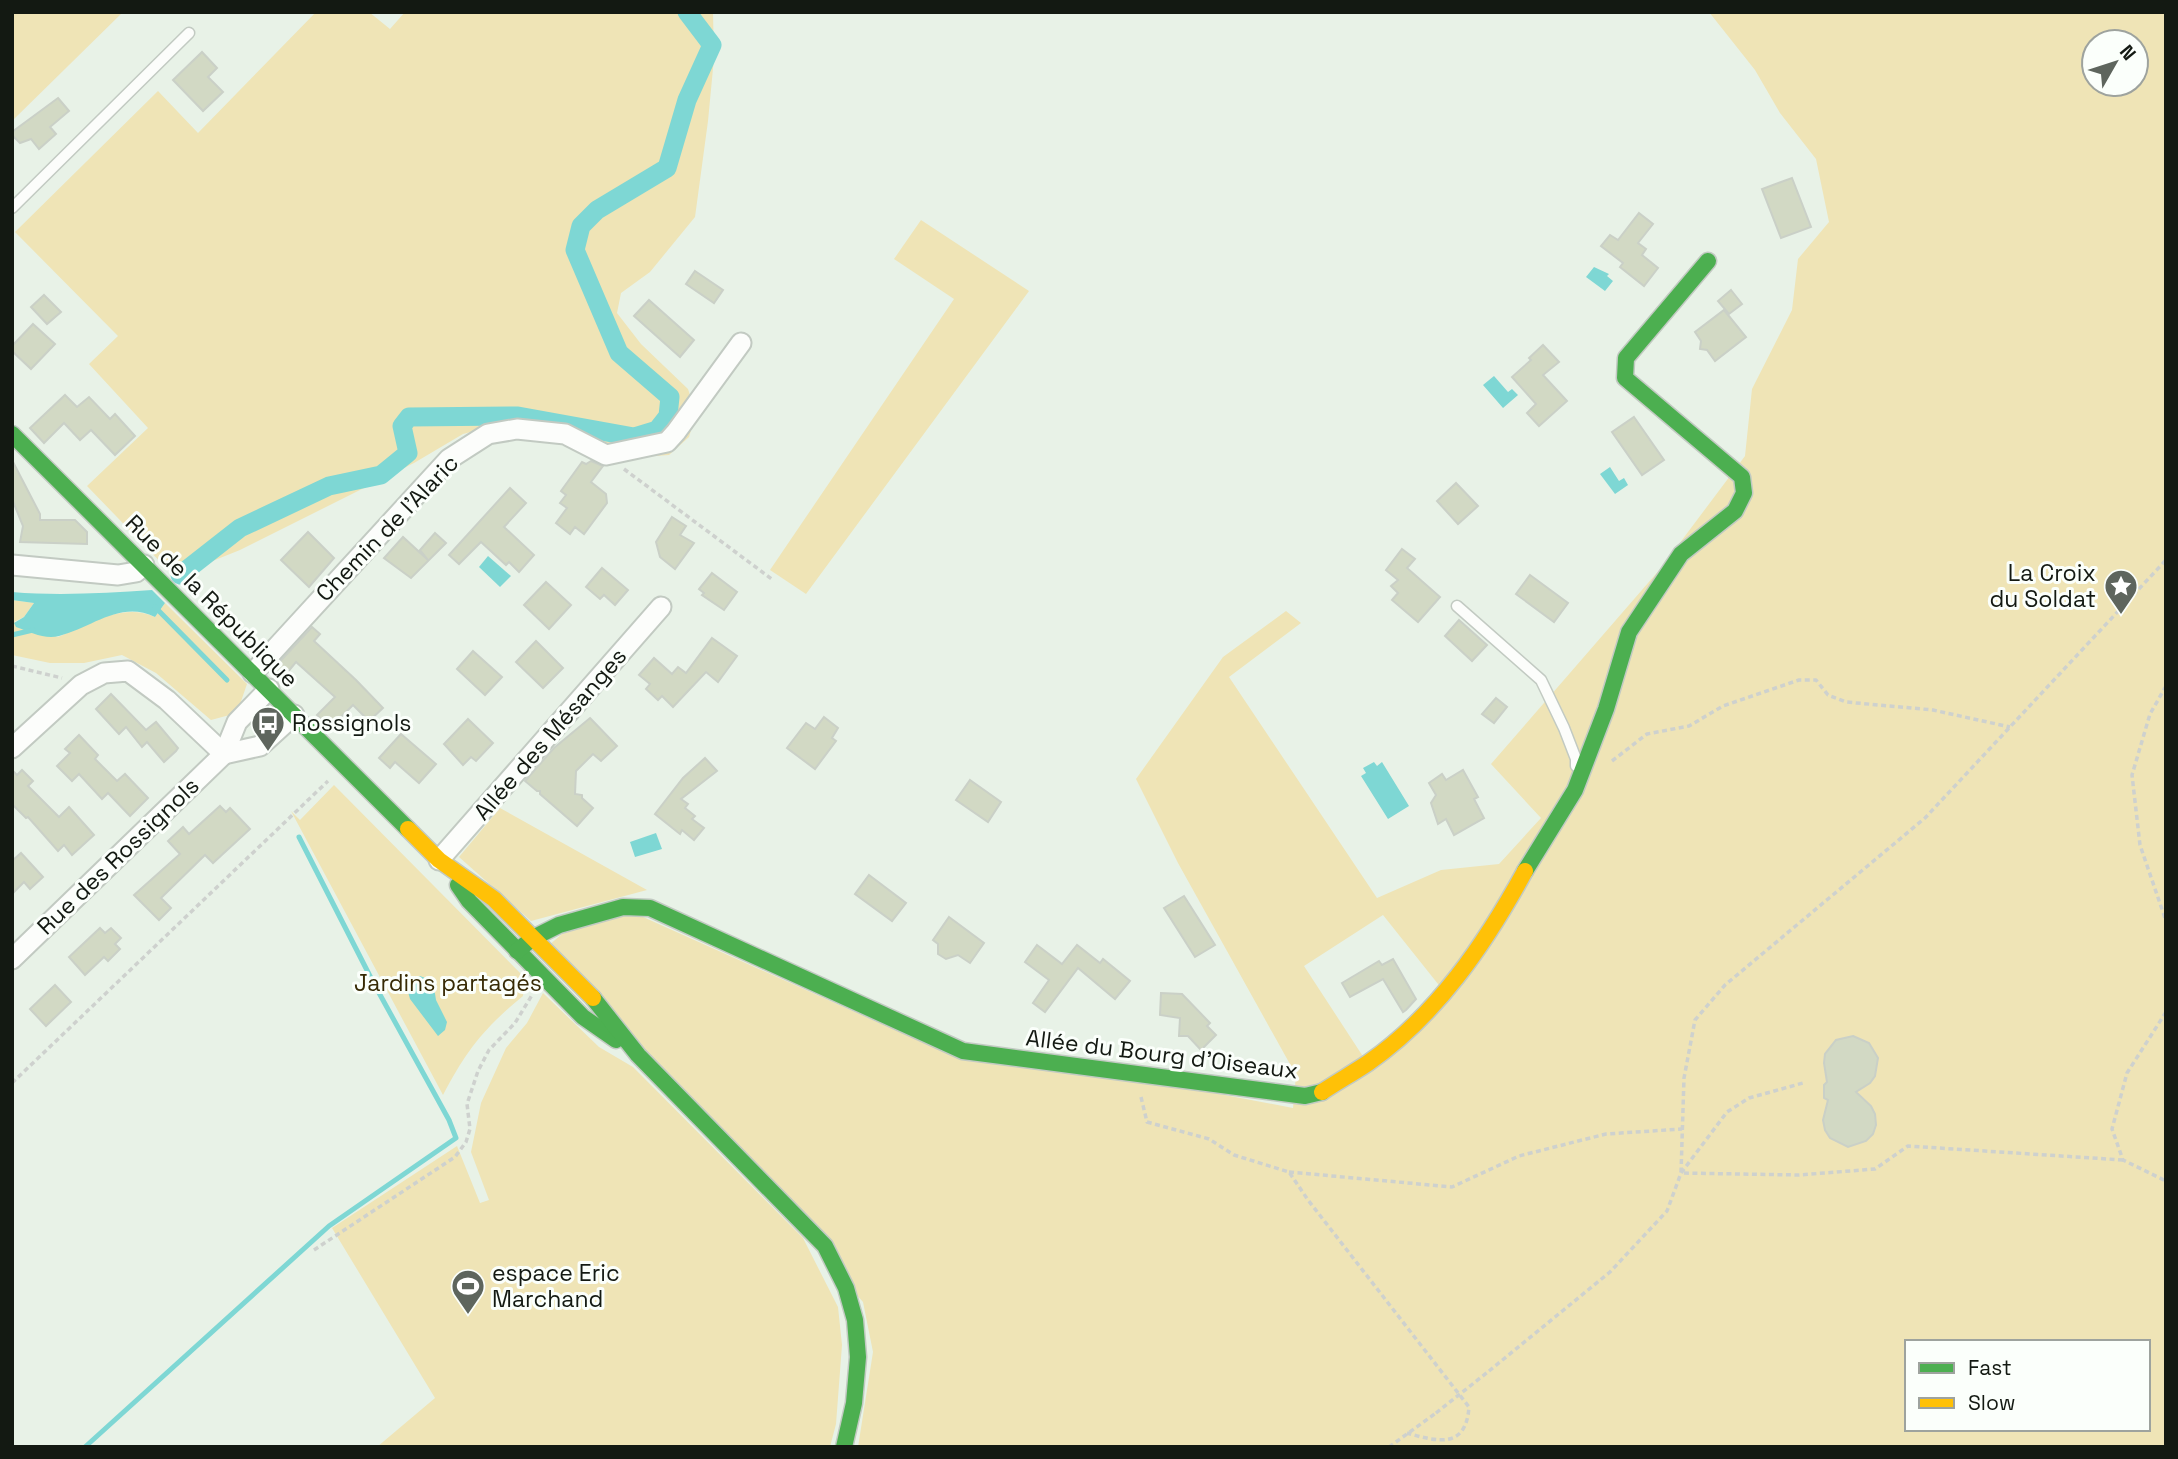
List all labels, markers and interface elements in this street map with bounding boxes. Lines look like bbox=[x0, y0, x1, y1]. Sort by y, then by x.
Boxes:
north arrow bbox=[2080, 28, 2150, 98]
text: N bbox=[2114, 40, 2142, 65]
street label: Chemin de l'Alaric bbox=[309, 448, 465, 608]
street label: Rue de la République bbox=[119, 508, 305, 694]
place label: La Croix du Soldat bbox=[1989, 558, 2096, 614]
place icon: La Croix du Soldat bbox=[2102, 567, 2140, 616]
street label: Allée des Mésanges bbox=[467, 642, 633, 826]
bus stop icon: Rossignols bbox=[249, 704, 287, 753]
place label: Rossignols bbox=[292, 708, 411, 738]
street label: Rue des Rossignols bbox=[31, 771, 205, 941]
park label: Jardins partagés bbox=[354, 968, 542, 998]
street label: Allée du Bourg d'Oiseaux bbox=[1024, 1022, 1300, 1086]
place label: espace Eric Marchand bbox=[492, 1258, 620, 1314]
sports icon: espace Eric Marchand bbox=[449, 1267, 487, 1316]
legend bbox=[1905, 1340, 2150, 1431]
text: Fast bbox=[1968, 1354, 2012, 1381]
text: Slow bbox=[1968, 1389, 2016, 1416]

